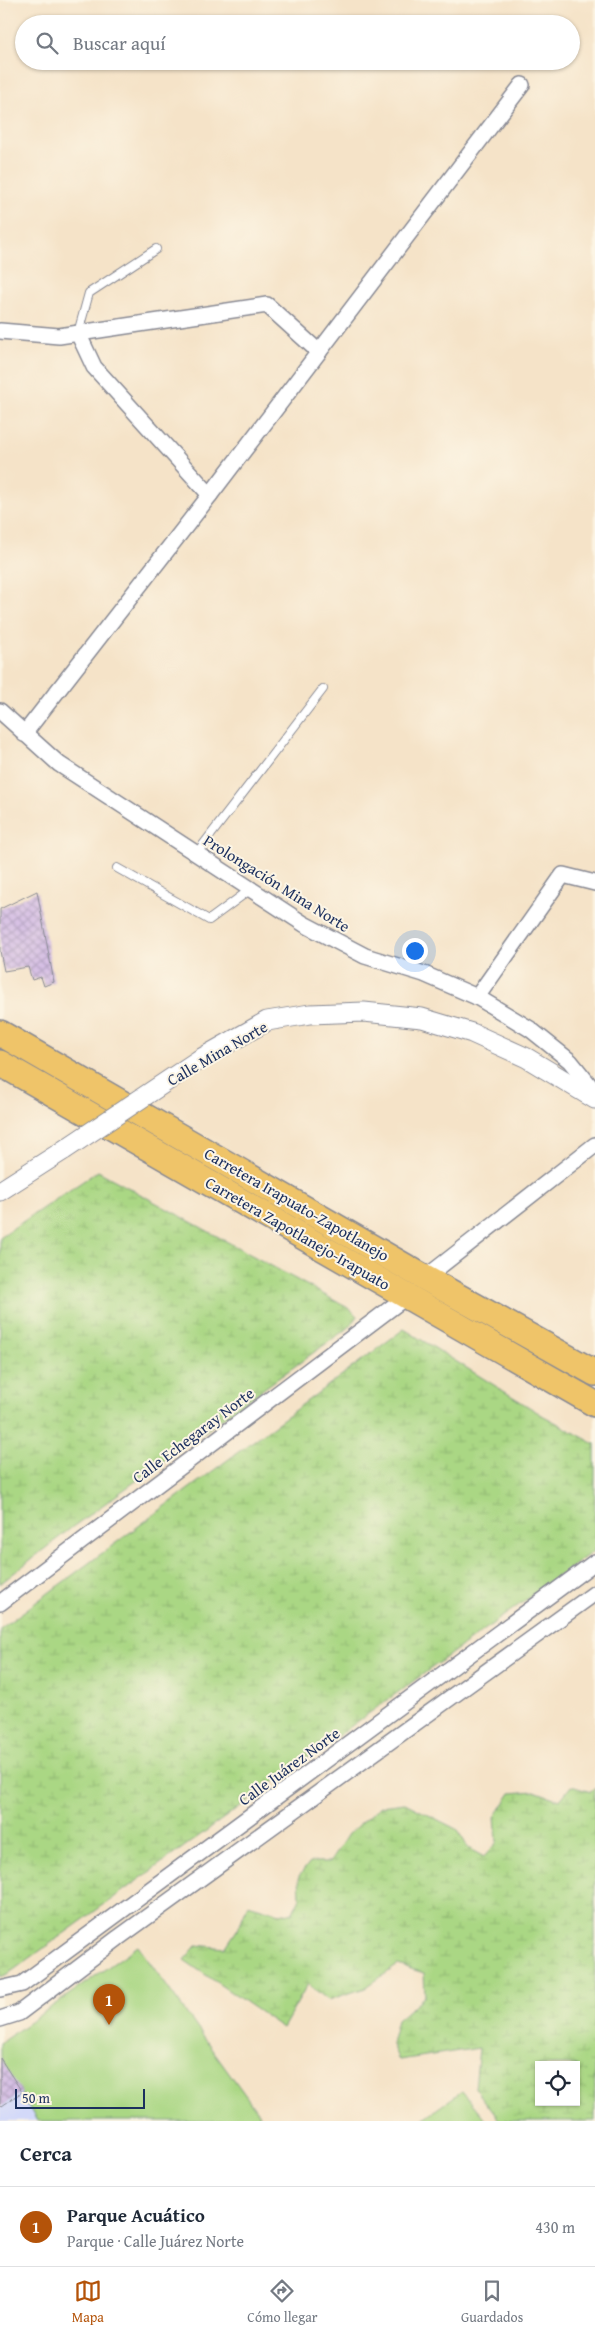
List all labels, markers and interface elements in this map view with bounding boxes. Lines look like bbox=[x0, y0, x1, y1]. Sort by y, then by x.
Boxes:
search box bbox=[15, 15, 580, 70]
icon: search bbox=[33, 29, 61, 57]
text: Buscar aquí bbox=[73, 29, 166, 57]
street label: Prolongación Mina Norte bbox=[199, 828, 355, 938]
your location bbox=[402, 938, 428, 964]
street label: Calle Mina Norte bbox=[162, 1015, 272, 1091]
street label: Carretera Irapuato-Zapotlanejo bbox=[200, 1141, 394, 1267]
street label: Carretera Zapotlanejo-Irapuato bbox=[201, 1170, 395, 1296]
street label: Calle Echegaray Norte bbox=[127, 1381, 259, 1489]
street label: Calle Juárez Norte bbox=[233, 1721, 345, 1811]
pin: 1 bbox=[93, 1984, 125, 2025]
map controls bbox=[535, 2061, 580, 2106]
button: locate bbox=[535, 2061, 580, 2106]
scale bar bbox=[15, 2086, 145, 2109]
text: 50 m bbox=[22, 2088, 50, 2108]
text: Cerca bbox=[20, 2138, 72, 2169]
text: Parque Acuático bbox=[67, 2201, 205, 2229]
text: 1 bbox=[32, 2215, 40, 2239]
text: 430 m bbox=[535, 2215, 575, 2239]
text: Parque · Calle Juárez Norte bbox=[67, 2229, 244, 2253]
tab: Mapa bbox=[72, 2277, 104, 2327]
tab: Cómo llegar bbox=[247, 2277, 318, 2327]
tab: Guardados bbox=[461, 2277, 523, 2327]

